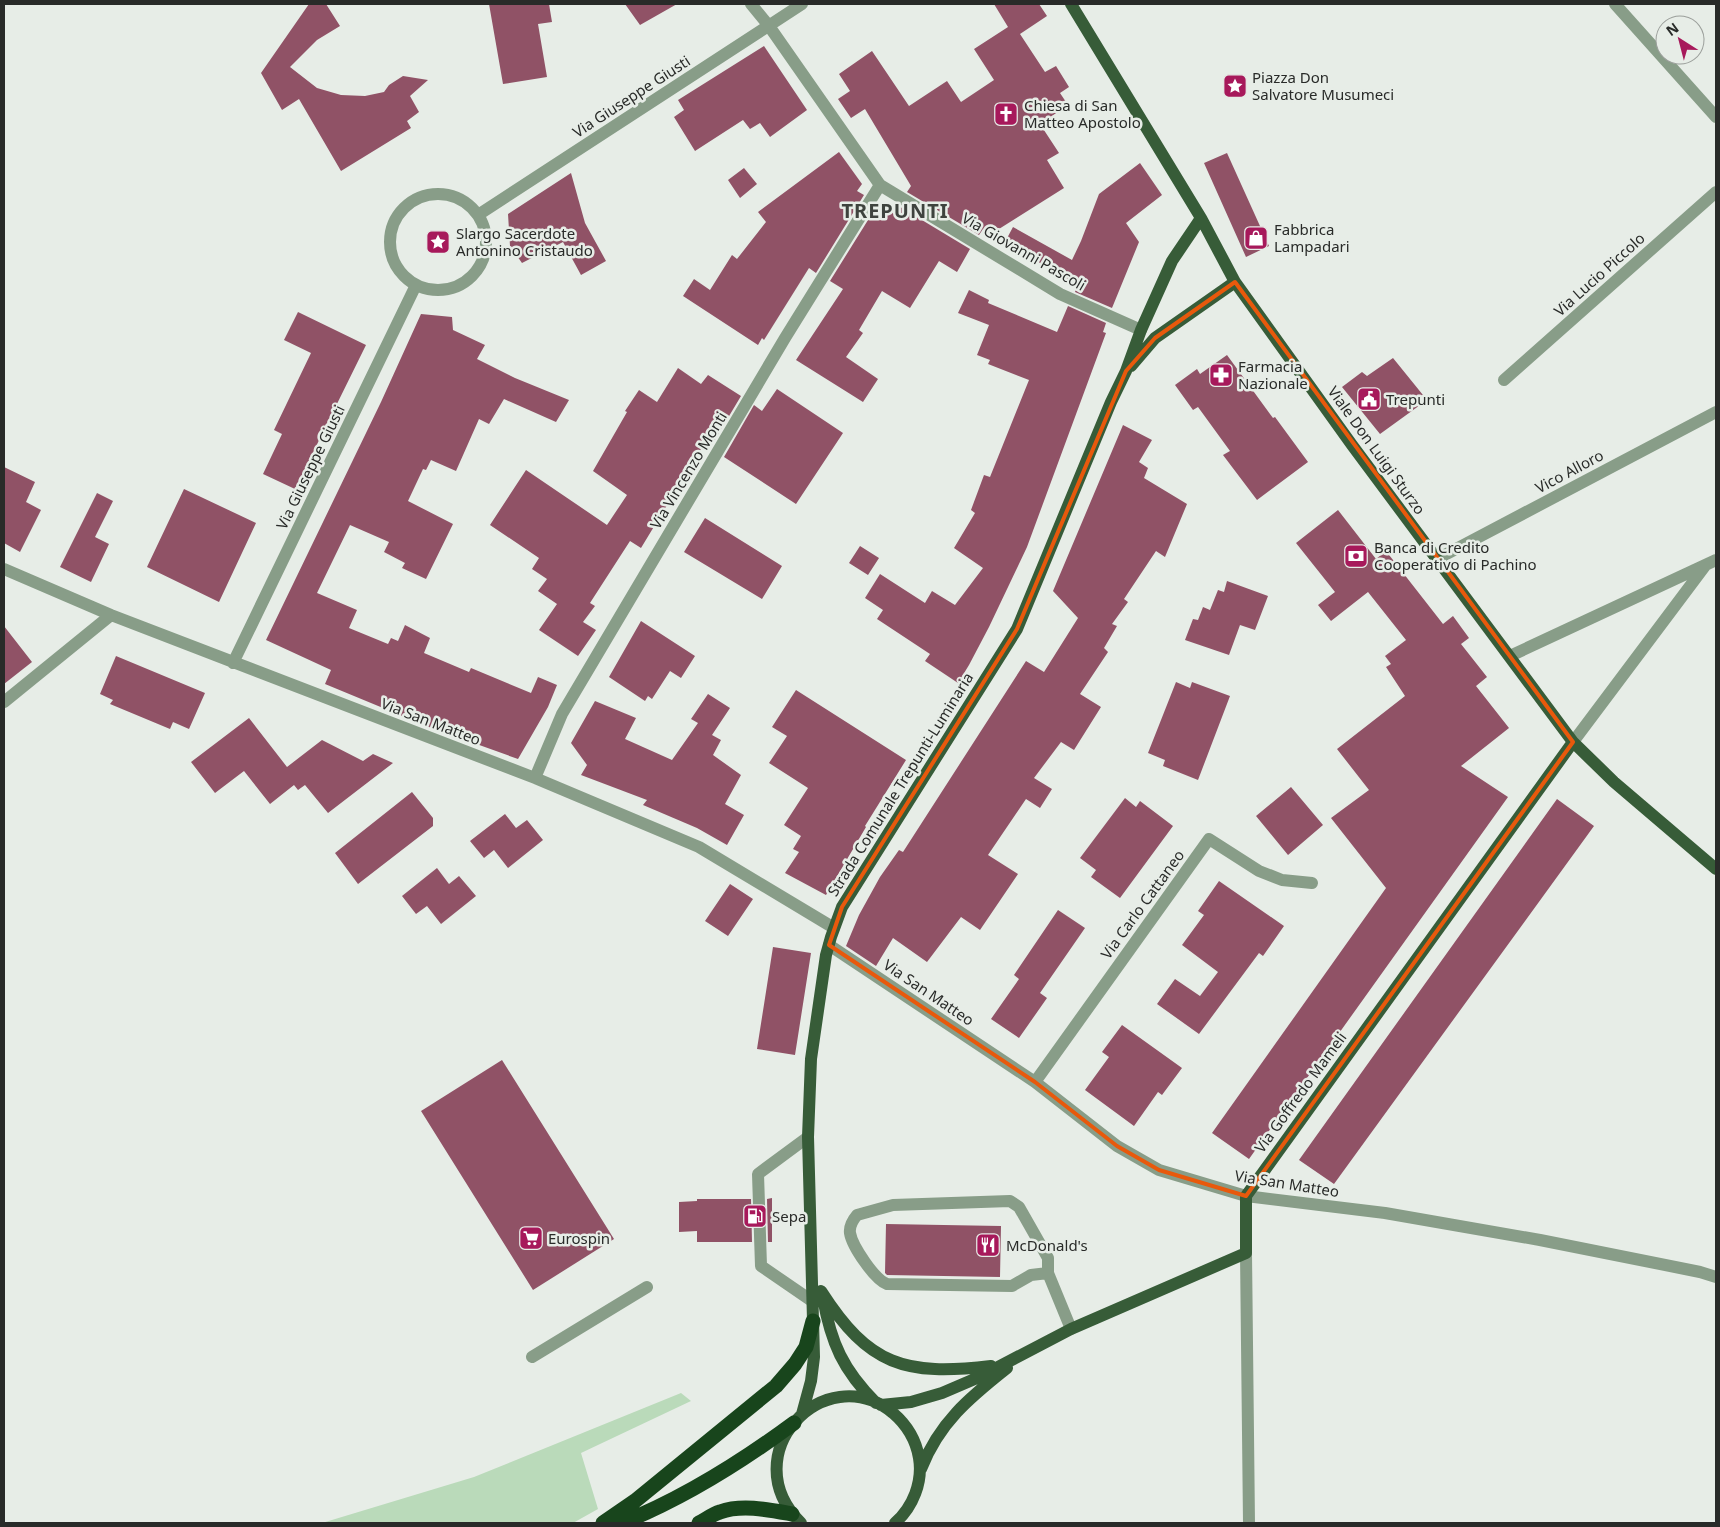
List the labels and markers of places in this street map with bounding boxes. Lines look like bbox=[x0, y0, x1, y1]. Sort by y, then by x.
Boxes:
place label: Piazza Don Salvatore Musumeci bbox=[1252, 67, 1394, 104]
place icon: Piazza Don Salvatore Musumeci bbox=[1222, 73, 1248, 99]
place label: Chiesa di San Matteo Apostolo bbox=[1024, 95, 1141, 132]
church icon: Chiesa di San Matteo Apostolo bbox=[993, 101, 1019, 127]
place label: Fabbrica Lampadari bbox=[1274, 219, 1350, 256]
place label: Slargo Sacerdote Antonino Cristaudo bbox=[456, 223, 593, 260]
shop icon: Fabbrica Lampadari bbox=[1243, 225, 1269, 251]
place icon: Slargo Sacerdote Antonino Cristaudo bbox=[425, 229, 451, 255]
place label: Farmacia Nazionale bbox=[1238, 356, 1308, 393]
pharmacy icon: Farmacia Nazionale bbox=[1208, 362, 1234, 388]
public building icon: Trepunti bbox=[1356, 386, 1382, 412]
place label: Trepunti bbox=[1386, 389, 1445, 409]
place label: Banca di Credito Cooperativo di Pachino bbox=[1374, 537, 1537, 574]
bank icon: Banca di Credito Cooperativo di Pachino bbox=[1343, 543, 1369, 569]
fuel station icon: Sepa bbox=[742, 1203, 768, 1229]
place label: Sepa bbox=[772, 1206, 806, 1226]
supermarket icon: Eurospin bbox=[518, 1225, 544, 1251]
place label: Eurospin bbox=[548, 1228, 610, 1248]
restaurant icon: McDonald's bbox=[975, 1232, 1001, 1258]
place label: McDonald's bbox=[1006, 1235, 1088, 1255]

